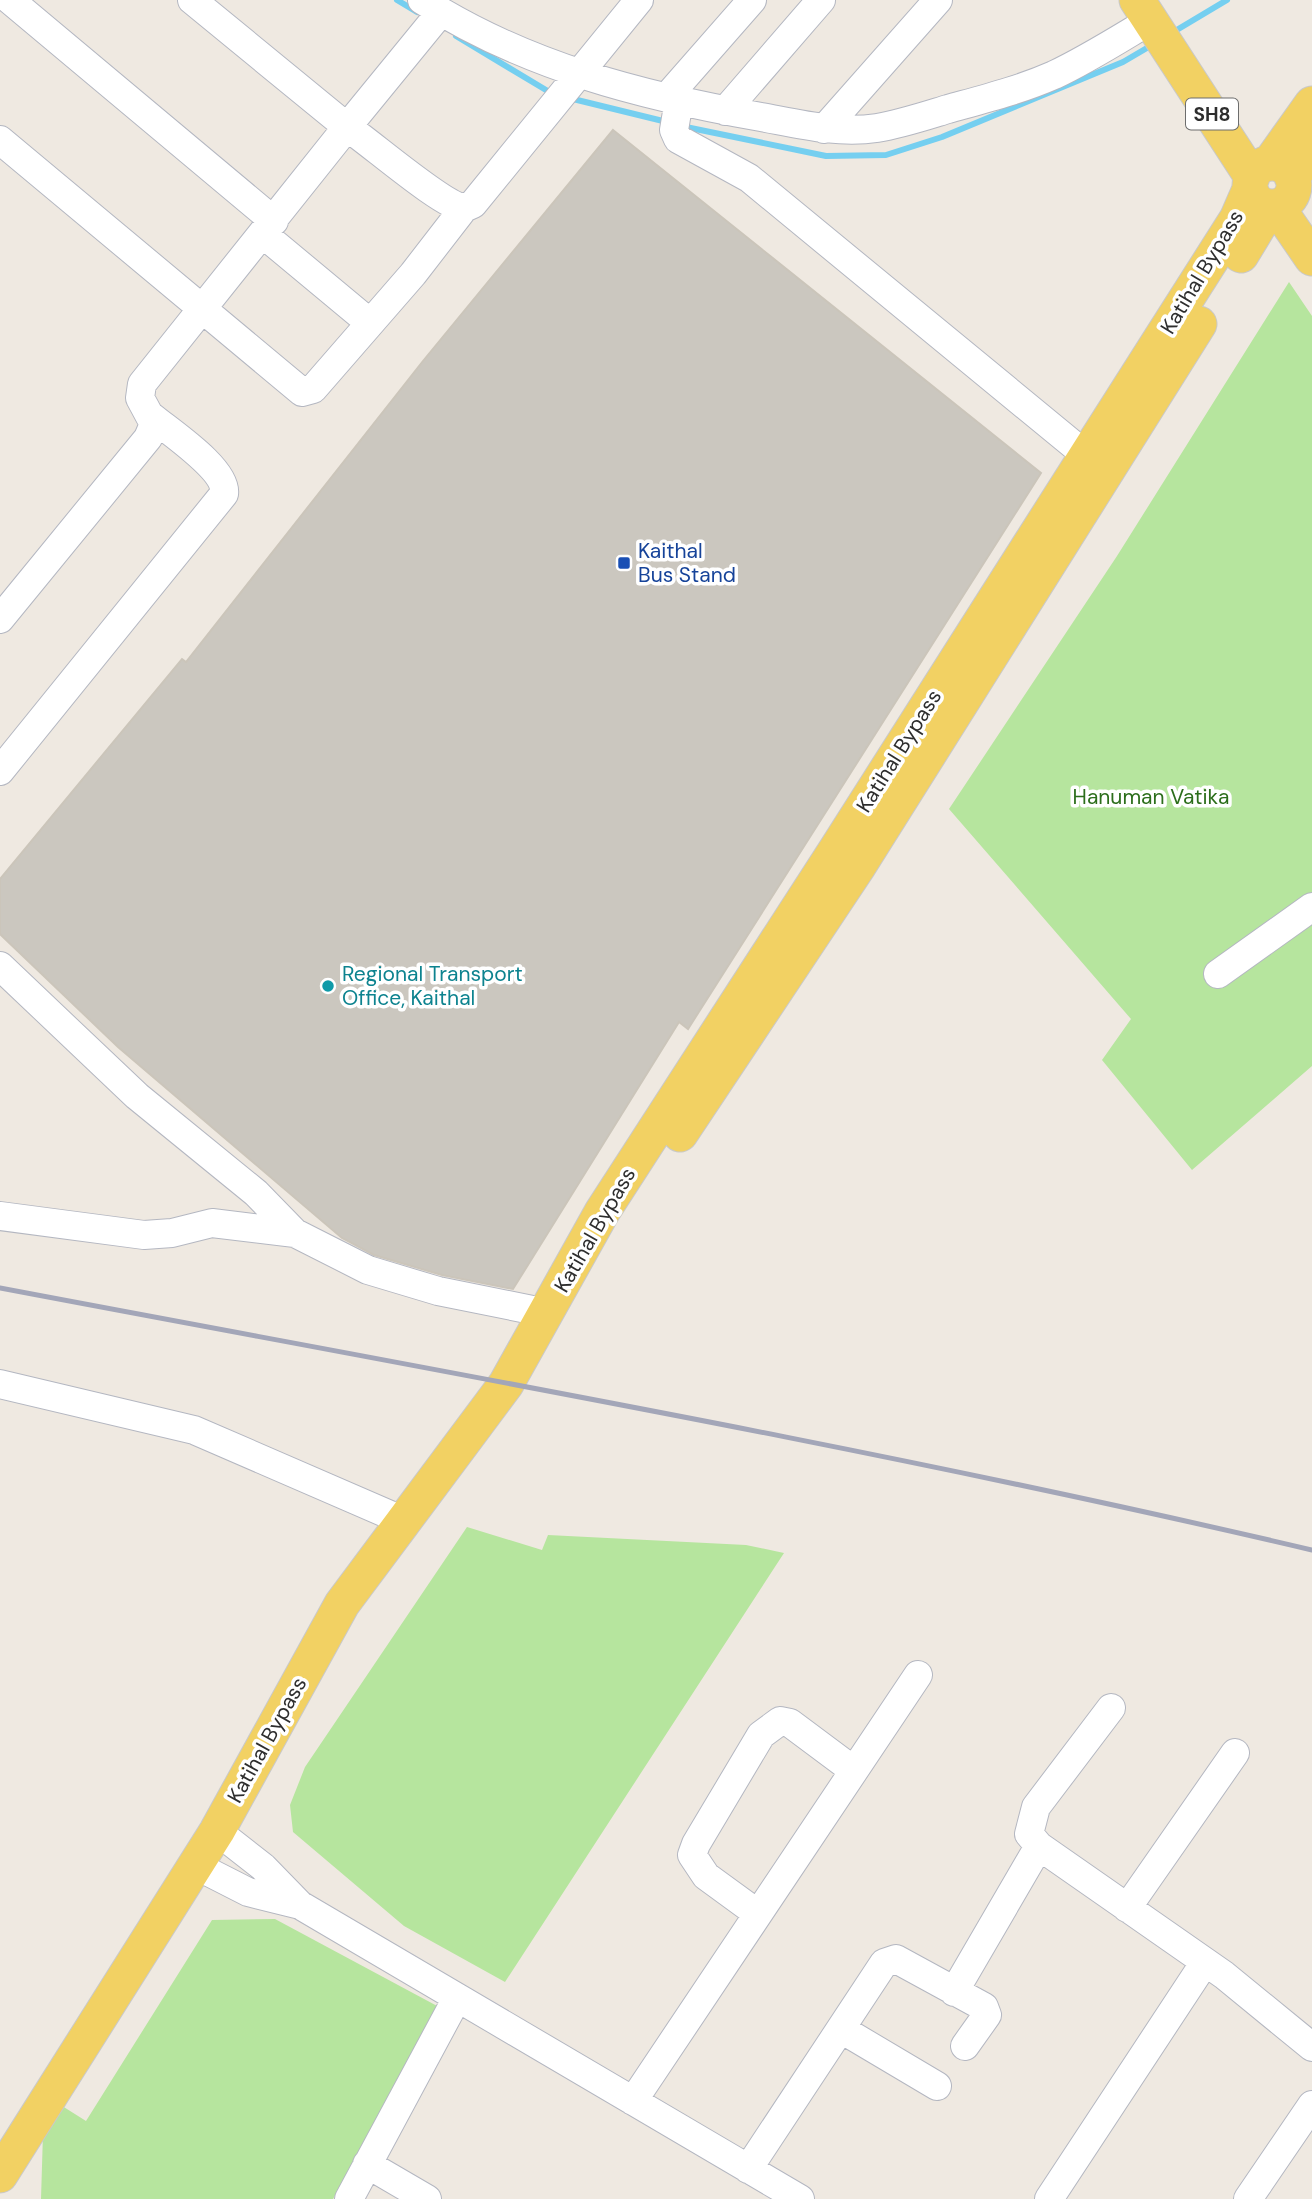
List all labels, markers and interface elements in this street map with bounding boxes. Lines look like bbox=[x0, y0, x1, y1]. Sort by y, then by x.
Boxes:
road number: SH8 bbox=[1186, 98, 1238, 130]
street label: Katihal Bypass bbox=[1154, 205, 1250, 339]
place label: Kaithal Bus Stand bbox=[638, 537, 736, 589]
marker: Kaithal Bus Stand bbox=[616, 555, 632, 571]
street label: Katihal Bypass bbox=[850, 684, 948, 818]
park label: Hanuman Vatika bbox=[1073, 783, 1229, 811]
place label: Regional Transport Office, Kaithal bbox=[342, 960, 523, 1012]
marker: Regional Transport Office, Kaithal bbox=[320, 978, 336, 994]
street label: Katihal Bypass bbox=[548, 1162, 642, 1298]
street label: Katihal Bypass bbox=[221, 1672, 313, 1808]

